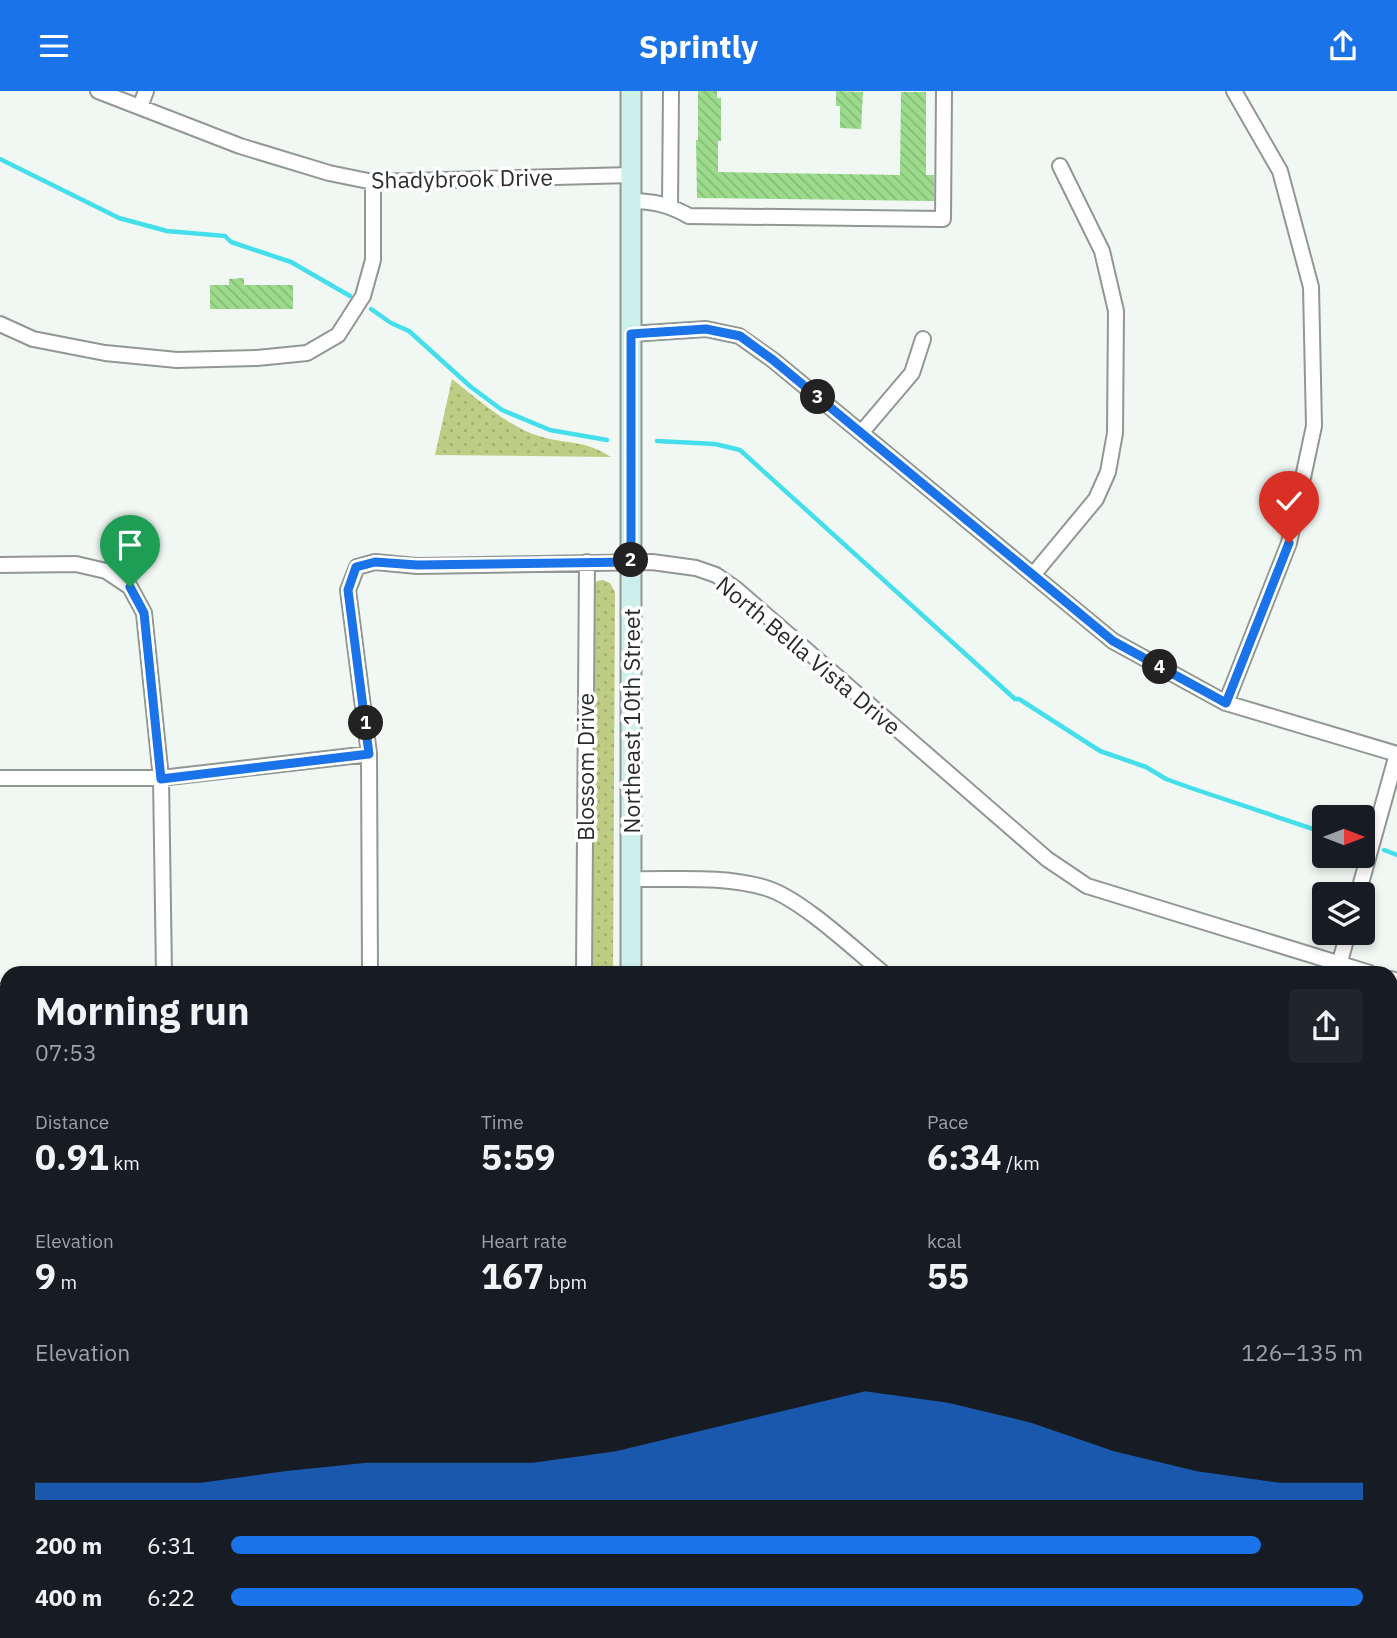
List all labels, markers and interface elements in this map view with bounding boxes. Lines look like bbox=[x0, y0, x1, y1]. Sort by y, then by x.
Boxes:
text: Sprintly bbox=[639, 25, 758, 67]
icon: menu bbox=[35, 27, 73, 65]
icon: share bbox=[1324, 27, 1362, 65]
street label: Shadybrook Drive bbox=[371, 161, 553, 195]
pin: 3 bbox=[800, 379, 836, 415]
text: 3 bbox=[812, 384, 823, 408]
pin bbox=[1259, 471, 1319, 543]
icon: check bbox=[1270, 482, 1308, 520]
pin bbox=[100, 515, 160, 587]
icon: arrive bbox=[111, 526, 149, 564]
pin: 2 bbox=[614, 543, 648, 577]
text: 2 bbox=[625, 547, 636, 571]
street label: North Bella Vista Drive bbox=[711, 569, 907, 741]
street label: Northeast 10th Street bbox=[616, 608, 646, 834]
pin: 4 bbox=[1142, 649, 1178, 685]
text: 4 bbox=[1154, 654, 1165, 678]
street label: Blossom Drive bbox=[570, 693, 600, 841]
pin: 1 bbox=[348, 705, 384, 741]
text: 1 bbox=[360, 710, 371, 734]
north arrow bbox=[1312, 805, 1376, 868]
map controls bbox=[1312, 805, 1375, 945]
button: layers bbox=[1312, 882, 1375, 945]
text: Morning run bbox=[35, 986, 250, 1035]
button: share bbox=[1289, 989, 1363, 1063]
text: 07:53 bbox=[35, 1037, 97, 1067]
text: Distance bbox=[35, 1110, 109, 1134]
text: Time bbox=[481, 1110, 524, 1134]
text: Pace bbox=[927, 1110, 968, 1134]
text: 0.91 bbox=[35, 1134, 109, 1180]
text: 5:59 bbox=[481, 1134, 556, 1180]
text: 6:34 bbox=[927, 1134, 1002, 1180]
text: km bbox=[109, 1151, 140, 1175]
text: /km bbox=[1002, 1151, 1040, 1175]
text: Elevation bbox=[35, 1229, 114, 1253]
text: Heart rate bbox=[481, 1229, 567, 1253]
text: kcal bbox=[927, 1229, 962, 1253]
text: 9 bbox=[35, 1253, 56, 1299]
text: 167 bbox=[481, 1253, 544, 1299]
text: 55 bbox=[927, 1253, 969, 1299]
text: m bbox=[56, 1270, 77, 1294]
text: bpm bbox=[544, 1270, 587, 1294]
text: Elevation bbox=[35, 1337, 130, 1367]
text: 126–135 m bbox=[1241, 1337, 1363, 1367]
text: 200 m bbox=[35, 1530, 102, 1560]
text: 6:31 bbox=[147, 1530, 195, 1560]
text: 400 m bbox=[35, 1582, 102, 1612]
text: 6:22 bbox=[147, 1582, 195, 1612]

